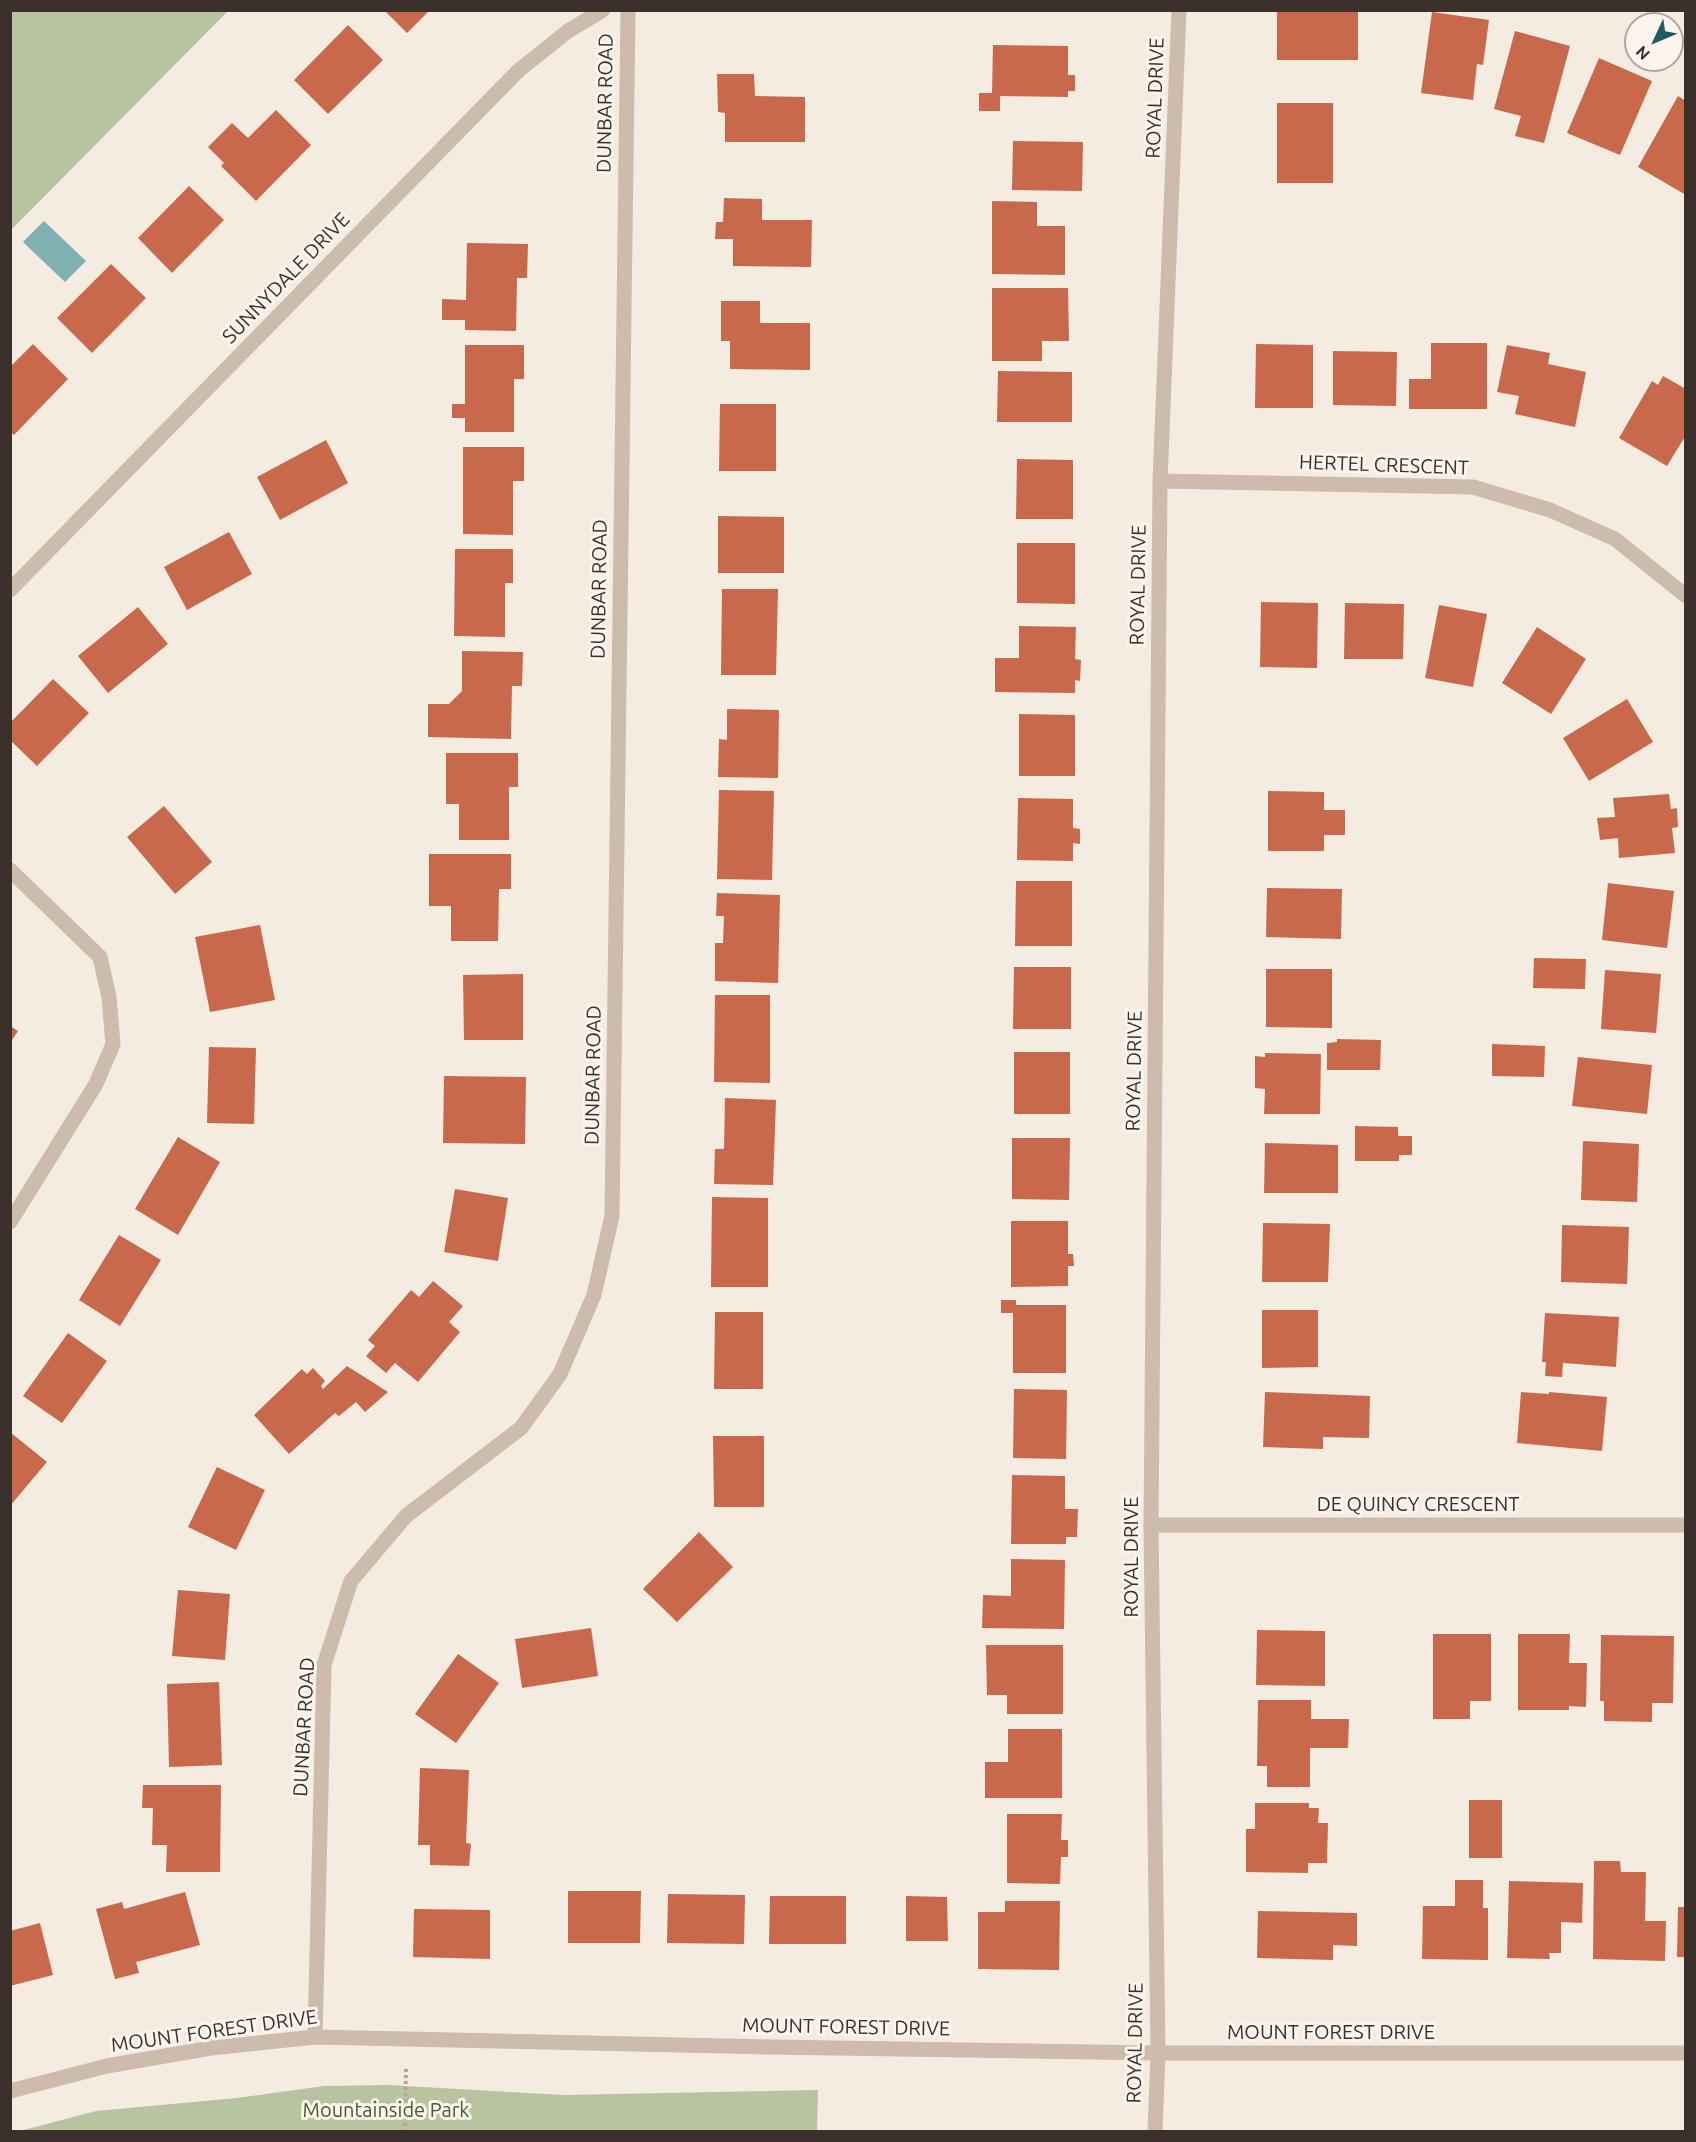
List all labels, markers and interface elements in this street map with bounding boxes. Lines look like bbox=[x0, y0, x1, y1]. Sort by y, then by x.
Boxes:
north arrow bbox=[1624, 12, 1684, 72]
street label: DUNBAR ROAD bbox=[592, 33, 618, 173]
street label: ROYAL DRIVE bbox=[1141, 37, 1169, 159]
text: N bbox=[1632, 43, 1653, 64]
street label: SUNNYDALE DRIVE bbox=[217, 208, 355, 348]
street label: HERTEL CRESCENT bbox=[1299, 450, 1469, 480]
street label: DUNBAR ROAD bbox=[586, 519, 612, 659]
street label: ROYAL DRIVE bbox=[1125, 524, 1151, 646]
street label: DUNBAR ROAD bbox=[580, 1005, 606, 1145]
street label: ROYAL DRIVE bbox=[1121, 1010, 1147, 1132]
street label: DE QUINCY CRESCENT bbox=[1317, 1492, 1519, 1516]
street label: ROYAL DRIVE bbox=[1119, 1497, 1143, 1617]
street label: DUNBAR ROAD bbox=[288, 1657, 320, 1797]
street label: ROYAL DRIVE bbox=[1122, 1982, 1148, 2104]
street label: MOUNT FOREST DRIVE bbox=[109, 2005, 319, 2057]
street label: MOUNT FOREST DRIVE bbox=[742, 2013, 950, 2041]
street label: MOUNT FOREST DRIVE bbox=[1227, 2020, 1435, 2044]
park label: Mountainside Park bbox=[303, 2098, 469, 2122]

